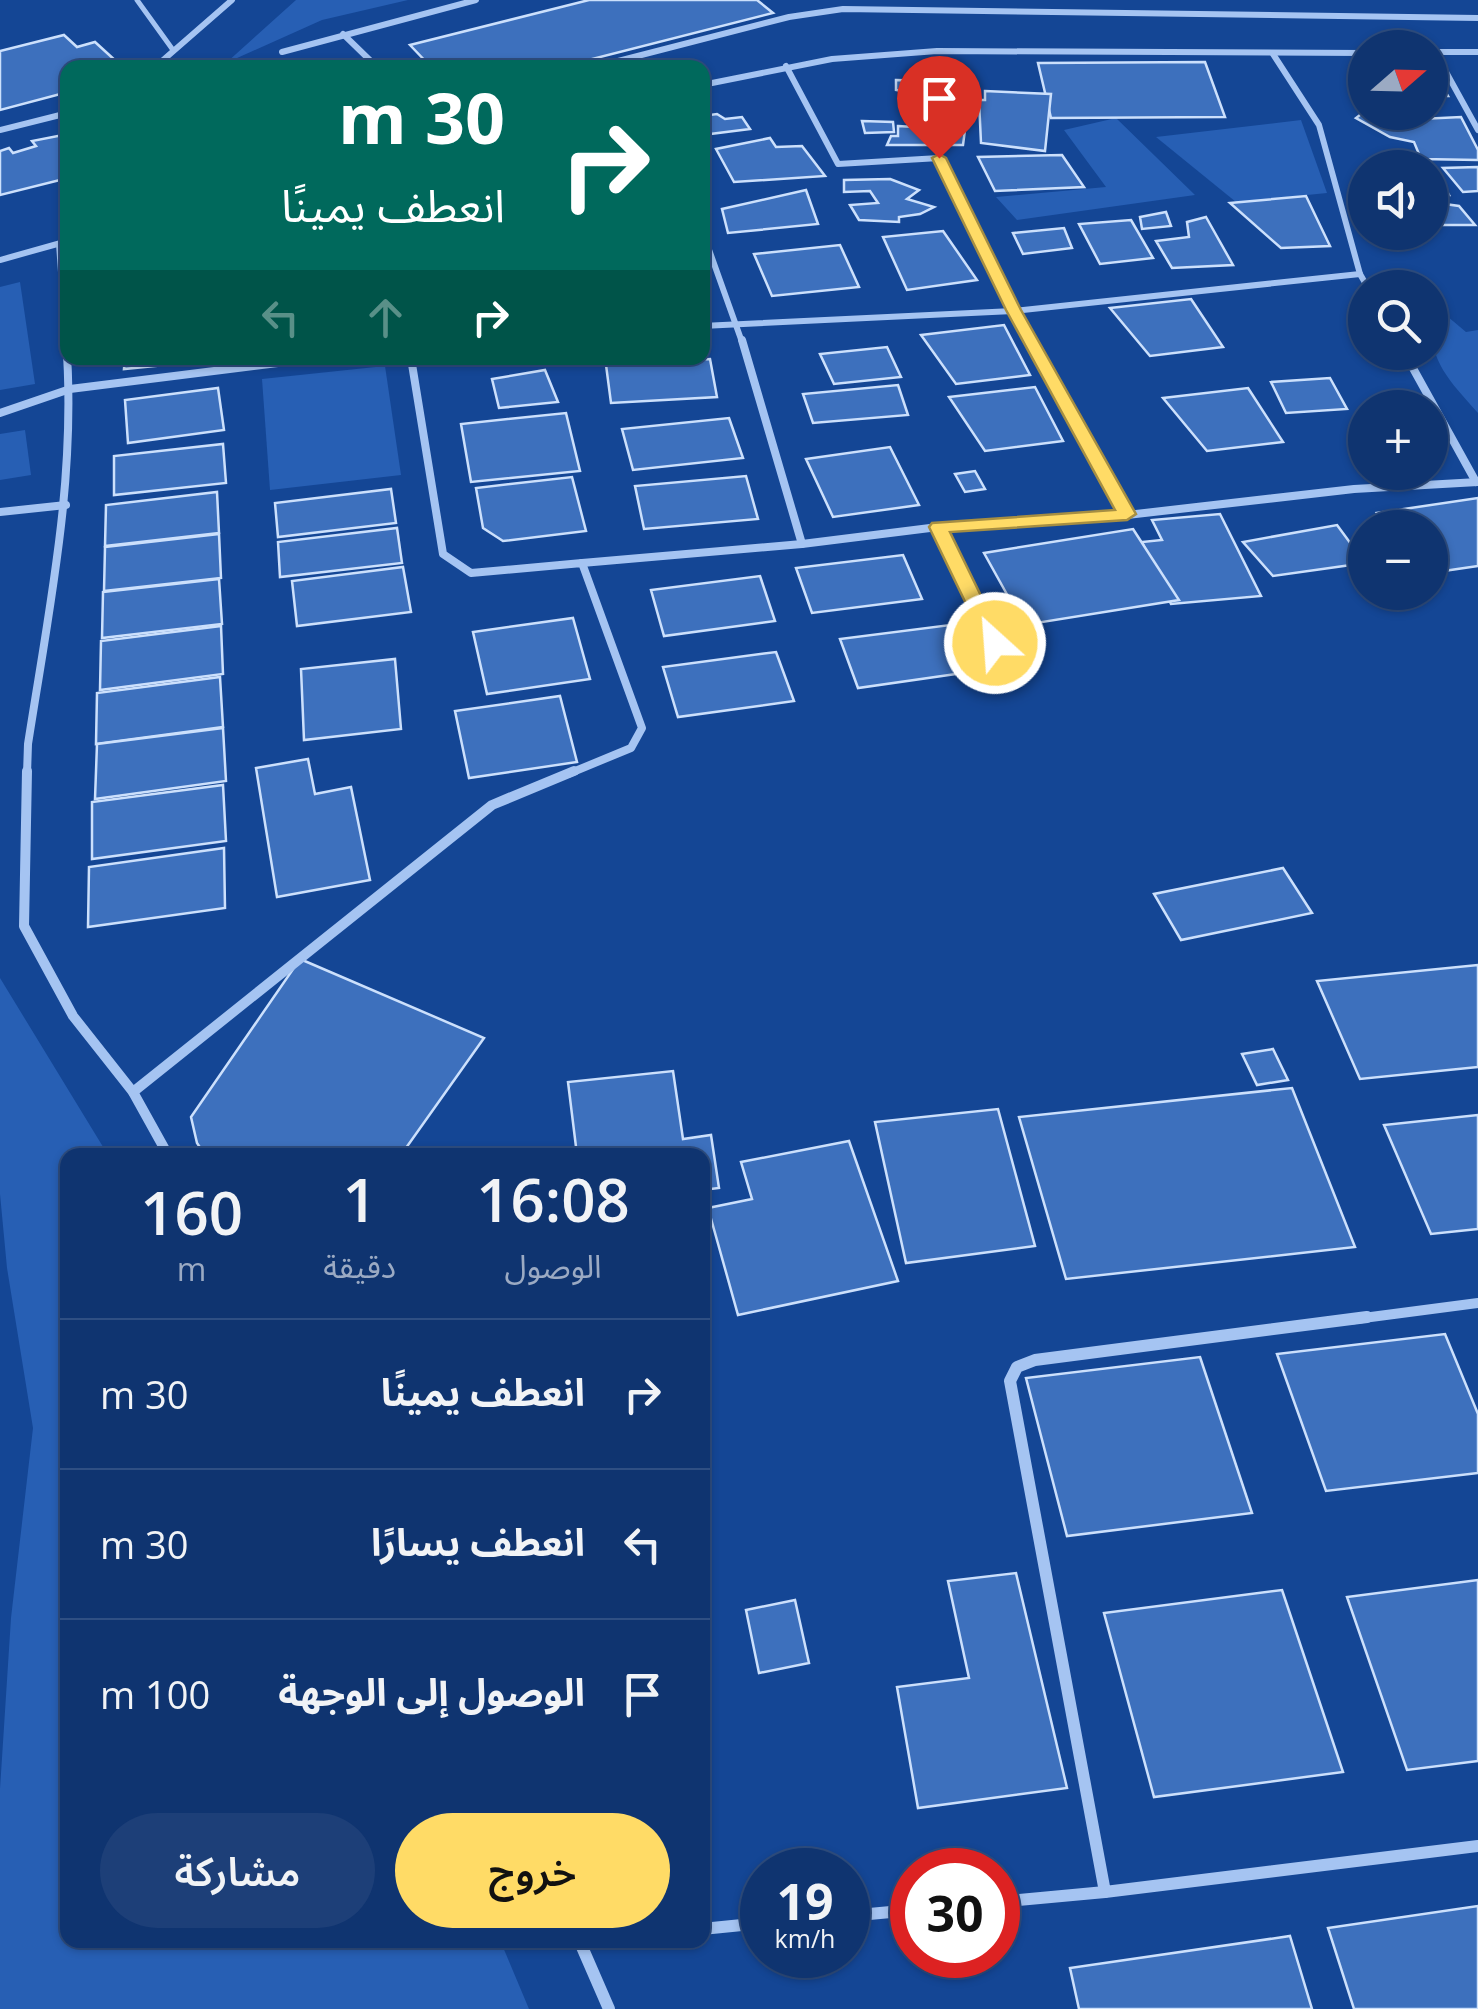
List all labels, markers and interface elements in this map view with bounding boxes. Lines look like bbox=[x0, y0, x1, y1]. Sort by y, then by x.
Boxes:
north arrow bbox=[1348, 30, 1448, 130]
map controls bbox=[1348, 30, 1448, 610]
pin bbox=[897, 56, 982, 159]
text: 30 m bbox=[338, 69, 505, 165]
icon: arrive bbox=[912, 71, 967, 126]
icon: right bbox=[540, 100, 670, 230]
button: sound bbox=[1348, 150, 1448, 250]
text: انعطف يمينًا bbox=[281, 174, 505, 235]
button: search bbox=[1348, 270, 1448, 370]
icon: left bbox=[253, 290, 308, 345]
icon: ahead bbox=[358, 290, 413, 345]
icon: right bbox=[463, 290, 518, 345]
button: + bbox=[1348, 390, 1448, 490]
button: − bbox=[1348, 510, 1448, 610]
position arrow bbox=[943, 591, 1047, 695]
text: 1 bbox=[342, 1158, 377, 1240]
text: 16:08 bbox=[476, 1158, 630, 1240]
text: 160 bbox=[140, 1171, 243, 1253]
text: دقيقة bbox=[323, 1244, 396, 1287]
text: الوصول bbox=[504, 1244, 602, 1287]
text: m bbox=[177, 1247, 206, 1290]
text: انعطف يمينًا bbox=[381, 1365, 585, 1417]
icon: right bbox=[615, 1367, 670, 1422]
text: 30 m bbox=[100, 1368, 189, 1420]
text: انعطف يسارًا bbox=[371, 1515, 585, 1567]
icon: left bbox=[615, 1517, 670, 1572]
text: 30 m bbox=[100, 1518, 189, 1570]
text: الوصول إلى الوجهة bbox=[278, 1665, 585, 1717]
icon: arrive bbox=[615, 1667, 670, 1722]
text: 100 m bbox=[100, 1668, 210, 1720]
button: مشاركة bbox=[100, 1813, 375, 1928]
button: خروج bbox=[395, 1813, 670, 1928]
speed limit sign: 30 bbox=[890, 1848, 1020, 1978]
text: 19 bbox=[776, 1867, 834, 1935]
text: km/h bbox=[775, 1921, 835, 1955]

